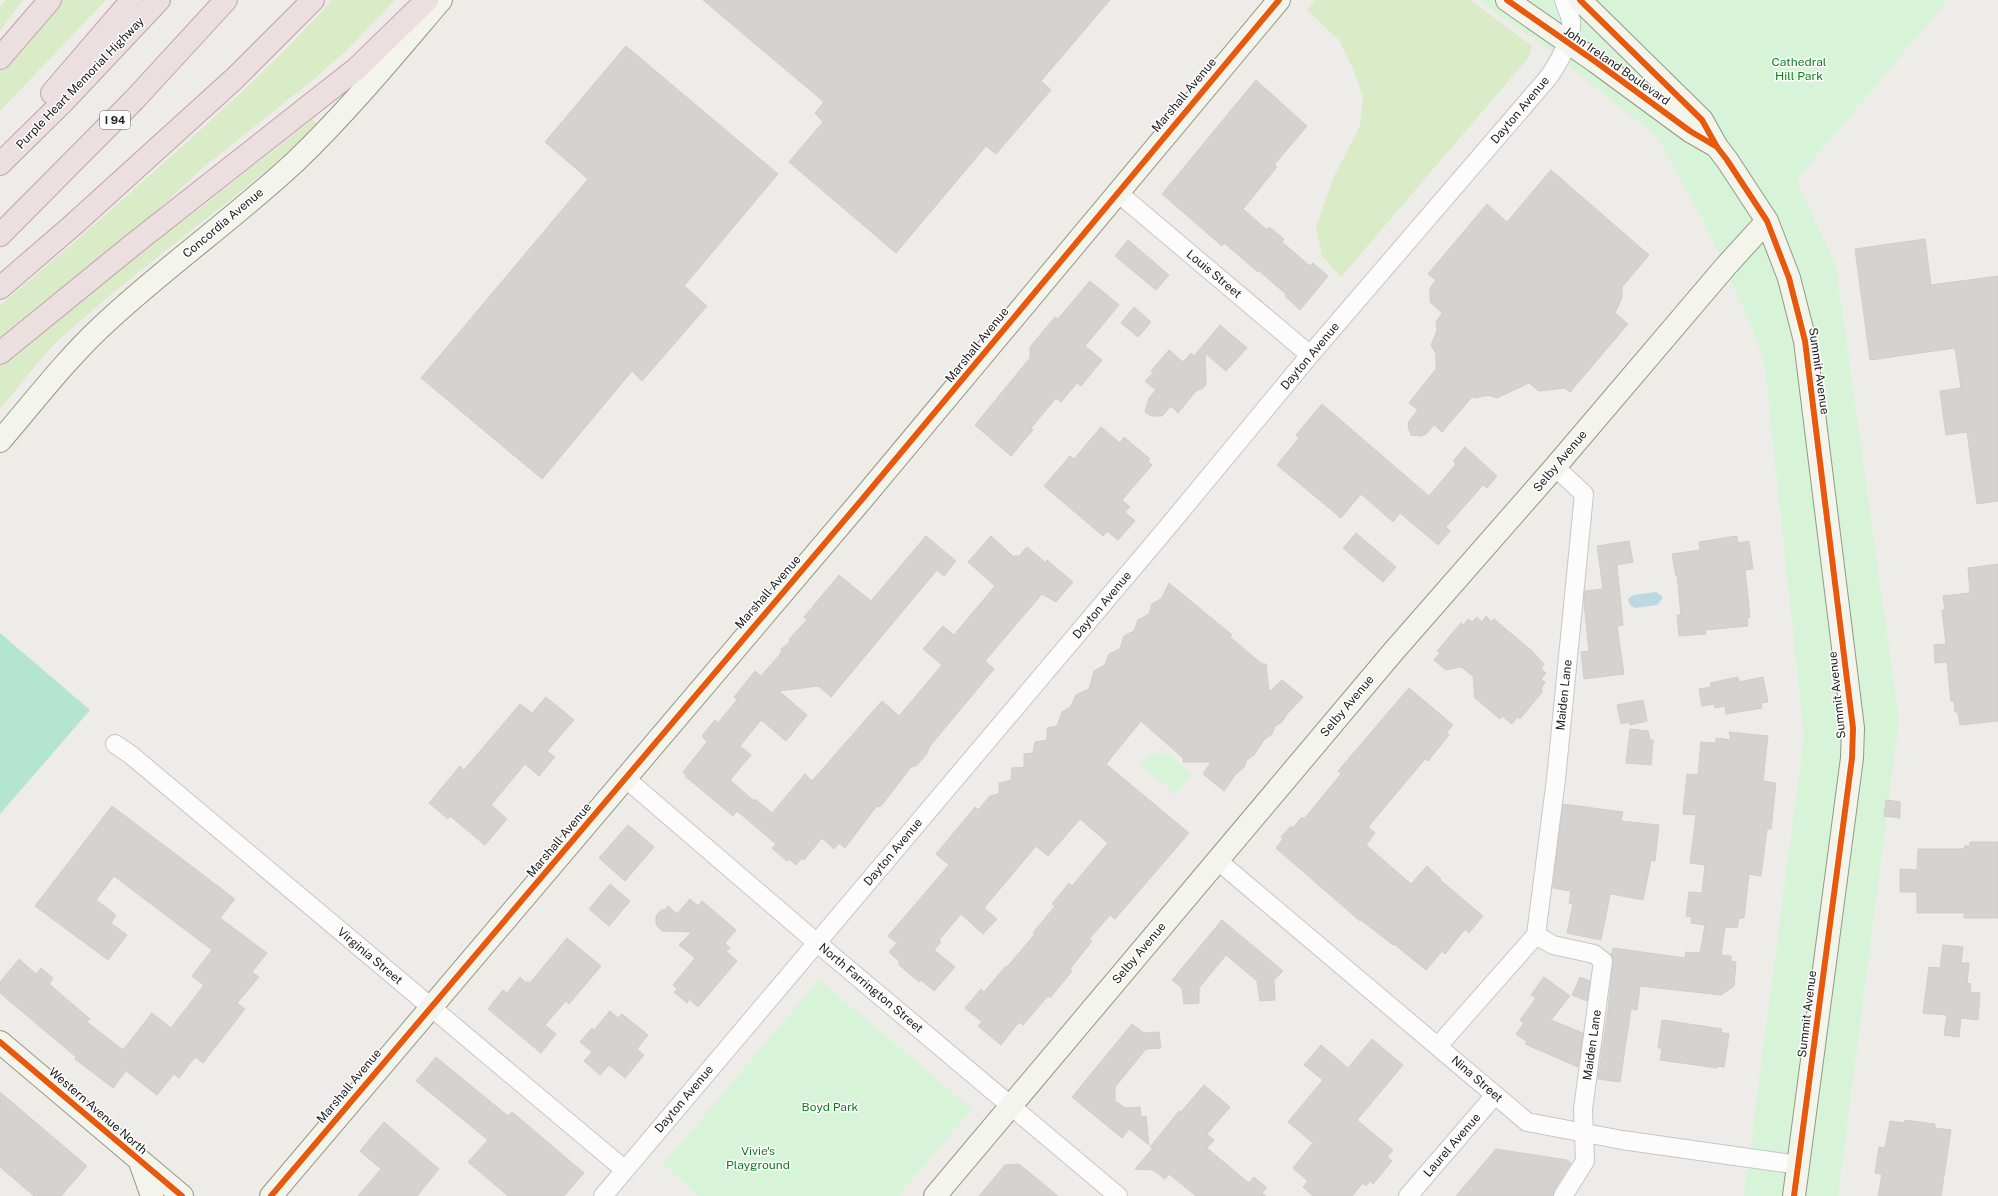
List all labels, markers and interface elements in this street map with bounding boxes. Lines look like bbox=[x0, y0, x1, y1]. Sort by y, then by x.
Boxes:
street label: Purple Heart Memorial Highway bbox=[13, 14, 147, 152]
street label: John Ireland Boulevard bbox=[1561, 24, 1673, 108]
street label: Marshall Avenue bbox=[1149, 55, 1219, 135]
park label: Cathedral Hill Park bbox=[1772, 55, 1827, 83]
street label: Dayton Avenue bbox=[1488, 73, 1552, 147]
road number: I 94 bbox=[100, 111, 130, 129]
street label: Concordia Avenue bbox=[180, 185, 266, 261]
street label: Louis Street bbox=[1184, 247, 1245, 301]
street label: Marshall Avenue bbox=[942, 304, 1012, 385]
street label: Dayton Avenue bbox=[1278, 319, 1342, 393]
street label: Summit Avenue bbox=[1806, 327, 1832, 416]
street label: Selby Avenue bbox=[1530, 427, 1590, 495]
street label: Marshall Avenue bbox=[732, 552, 804, 632]
street label: Dayton Avenue bbox=[1070, 568, 1134, 642]
street label: Summit Avenue bbox=[1825, 651, 1849, 739]
street label: Maiden Lane bbox=[1553, 659, 1575, 731]
street label: Selby Avenue bbox=[1317, 672, 1377, 740]
street label: Marshall Avenue bbox=[524, 800, 594, 880]
street label: Dayton Avenue bbox=[861, 815, 925, 889]
street label: Selby Avenue bbox=[1109, 919, 1169, 987]
street label: Virginia Street bbox=[335, 925, 406, 987]
street label: North Farrington Street bbox=[816, 940, 926, 1036]
street label: Summit Avenue bbox=[1795, 969, 1819, 1058]
street label: Maiden Lane bbox=[1580, 1009, 1604, 1081]
street label: Marshall Avenue bbox=[314, 1046, 384, 1126]
street label: Nina Street bbox=[1448, 1053, 1506, 1105]
street label: Dayton Avenue bbox=[652, 1062, 716, 1136]
street label: Western Avenue North bbox=[46, 1065, 150, 1157]
park label: Boyd Park bbox=[802, 1100, 859, 1114]
street label: Laurel Avenue bbox=[1421, 1110, 1484, 1180]
park label: Vivie's Playground bbox=[726, 1144, 790, 1172]

